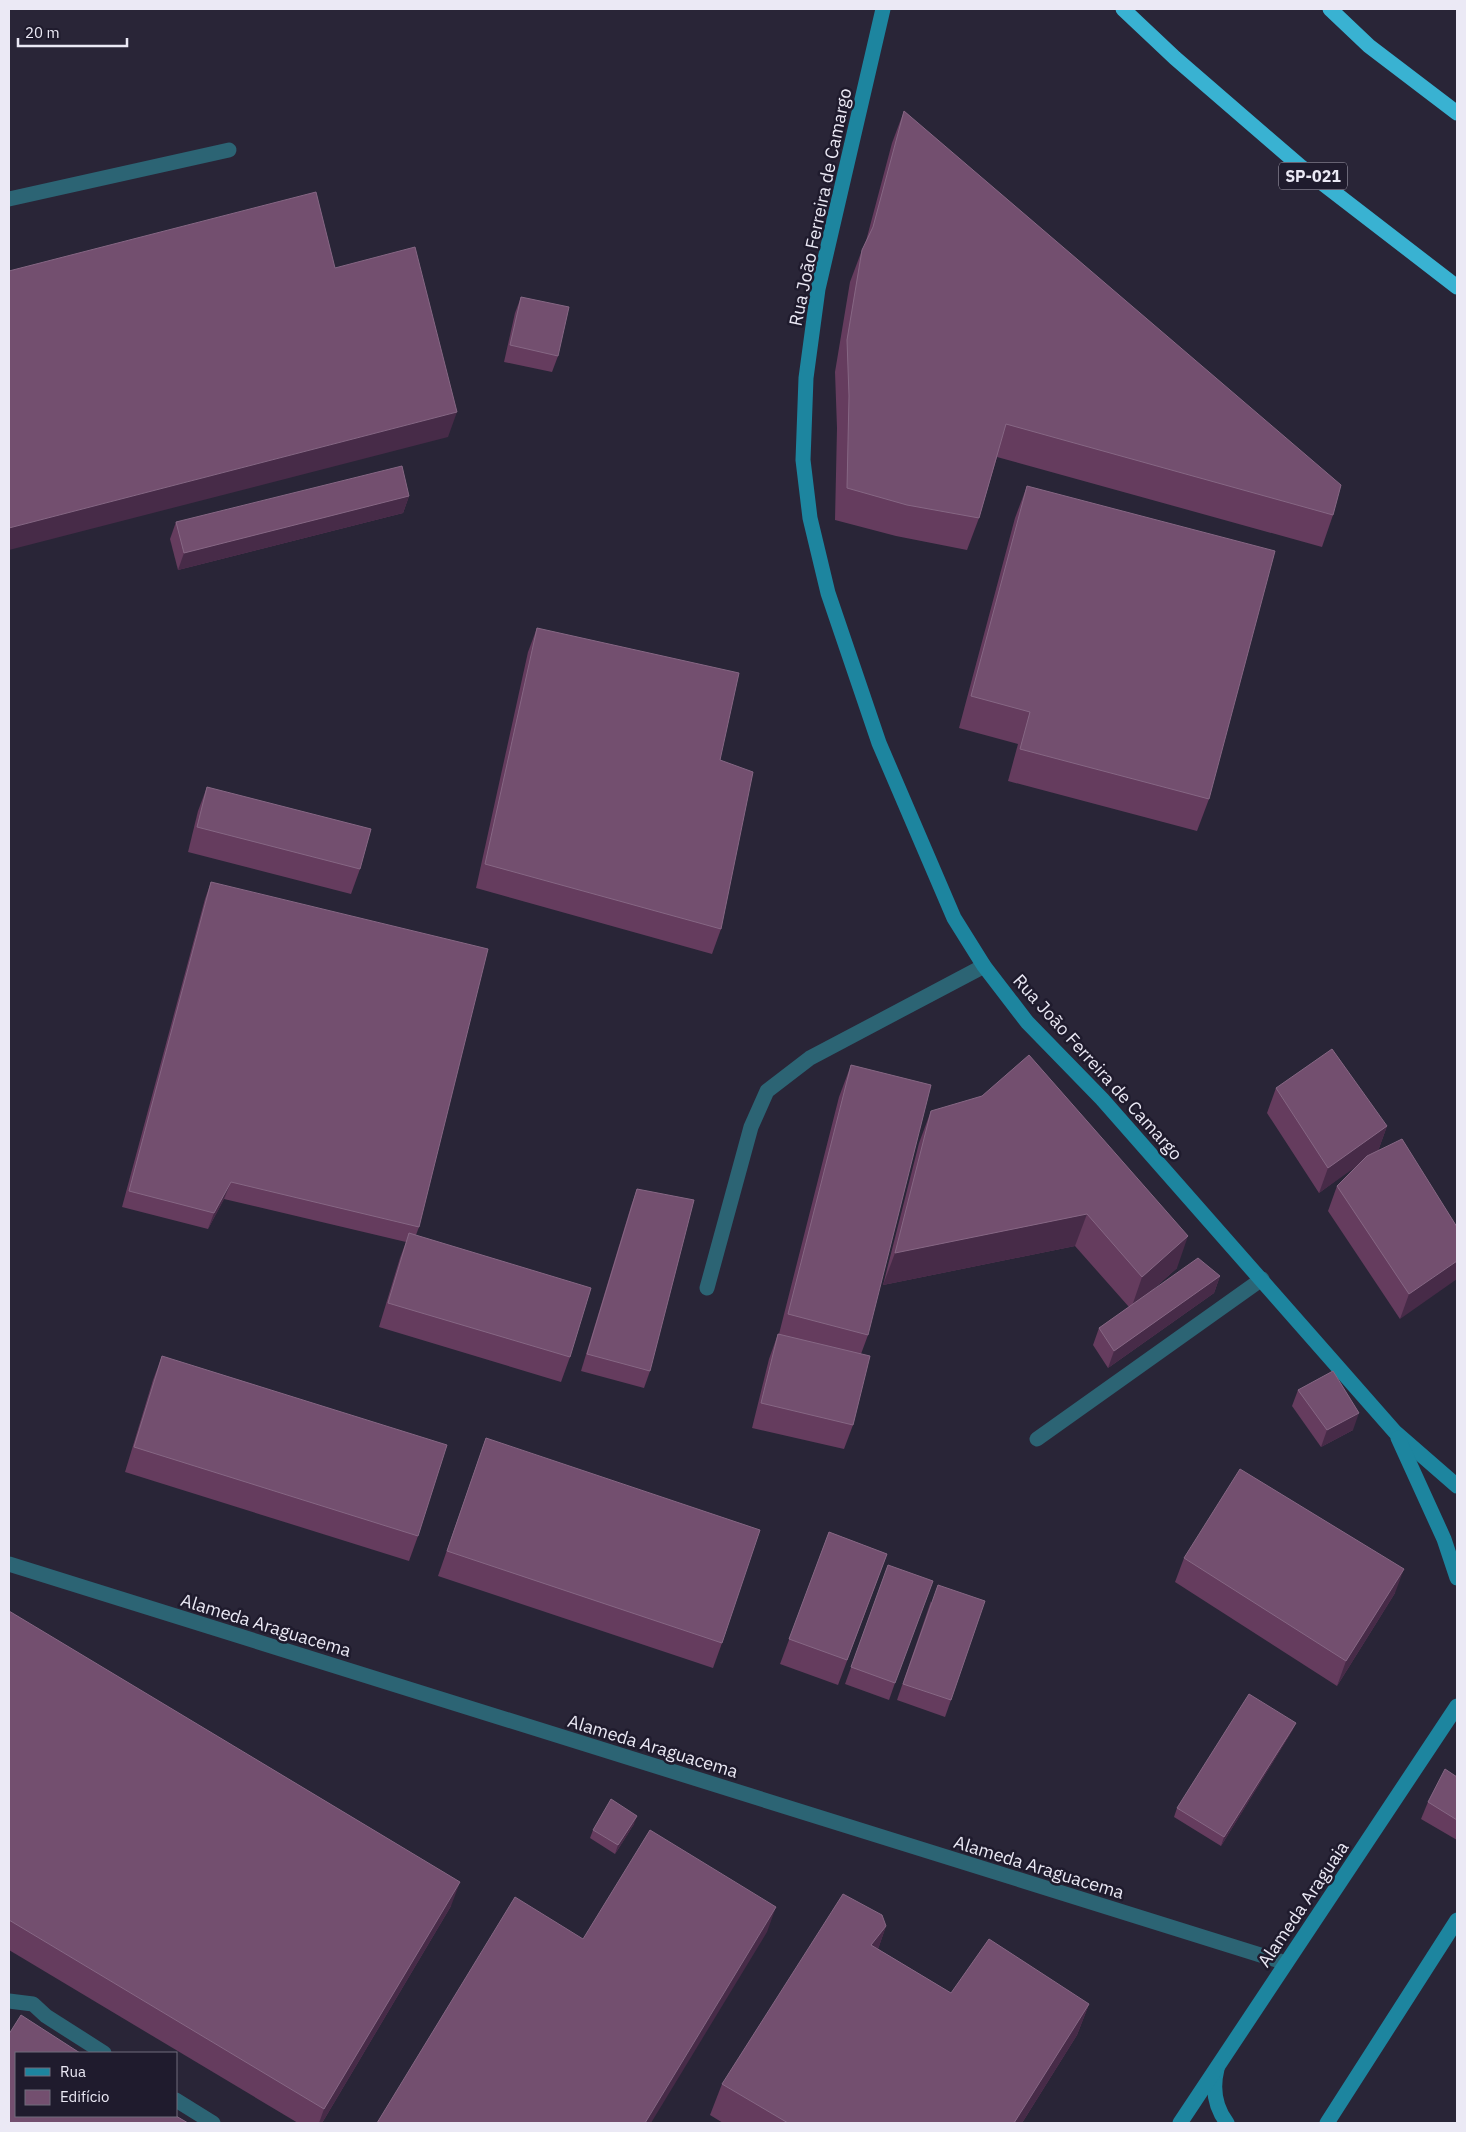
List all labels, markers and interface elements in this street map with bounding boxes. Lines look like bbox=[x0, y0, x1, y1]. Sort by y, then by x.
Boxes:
scale bar bbox=[18, 15, 126, 47]
text: 20 m bbox=[25, 23, 60, 42]
street label: Rua João Ferreira de Camargo bbox=[784, 86, 856, 328]
road number: SP-021 bbox=[1279, 162, 1347, 190]
street label: Rua João Ferreira de Camargo bbox=[1008, 969, 1188, 1165]
street label: Alameda Araguacema bbox=[178, 1588, 354, 1662]
street label: Alameda Araguacema bbox=[565, 1709, 741, 1783]
street label: Alameda Araguacema bbox=[951, 1830, 1127, 1904]
street label: Alameda Araguaia bbox=[1252, 1836, 1354, 1971]
legend bbox=[15, 2052, 178, 2117]
text: Rua bbox=[60, 2062, 86, 2081]
text: Edifício bbox=[60, 2087, 109, 2106]

